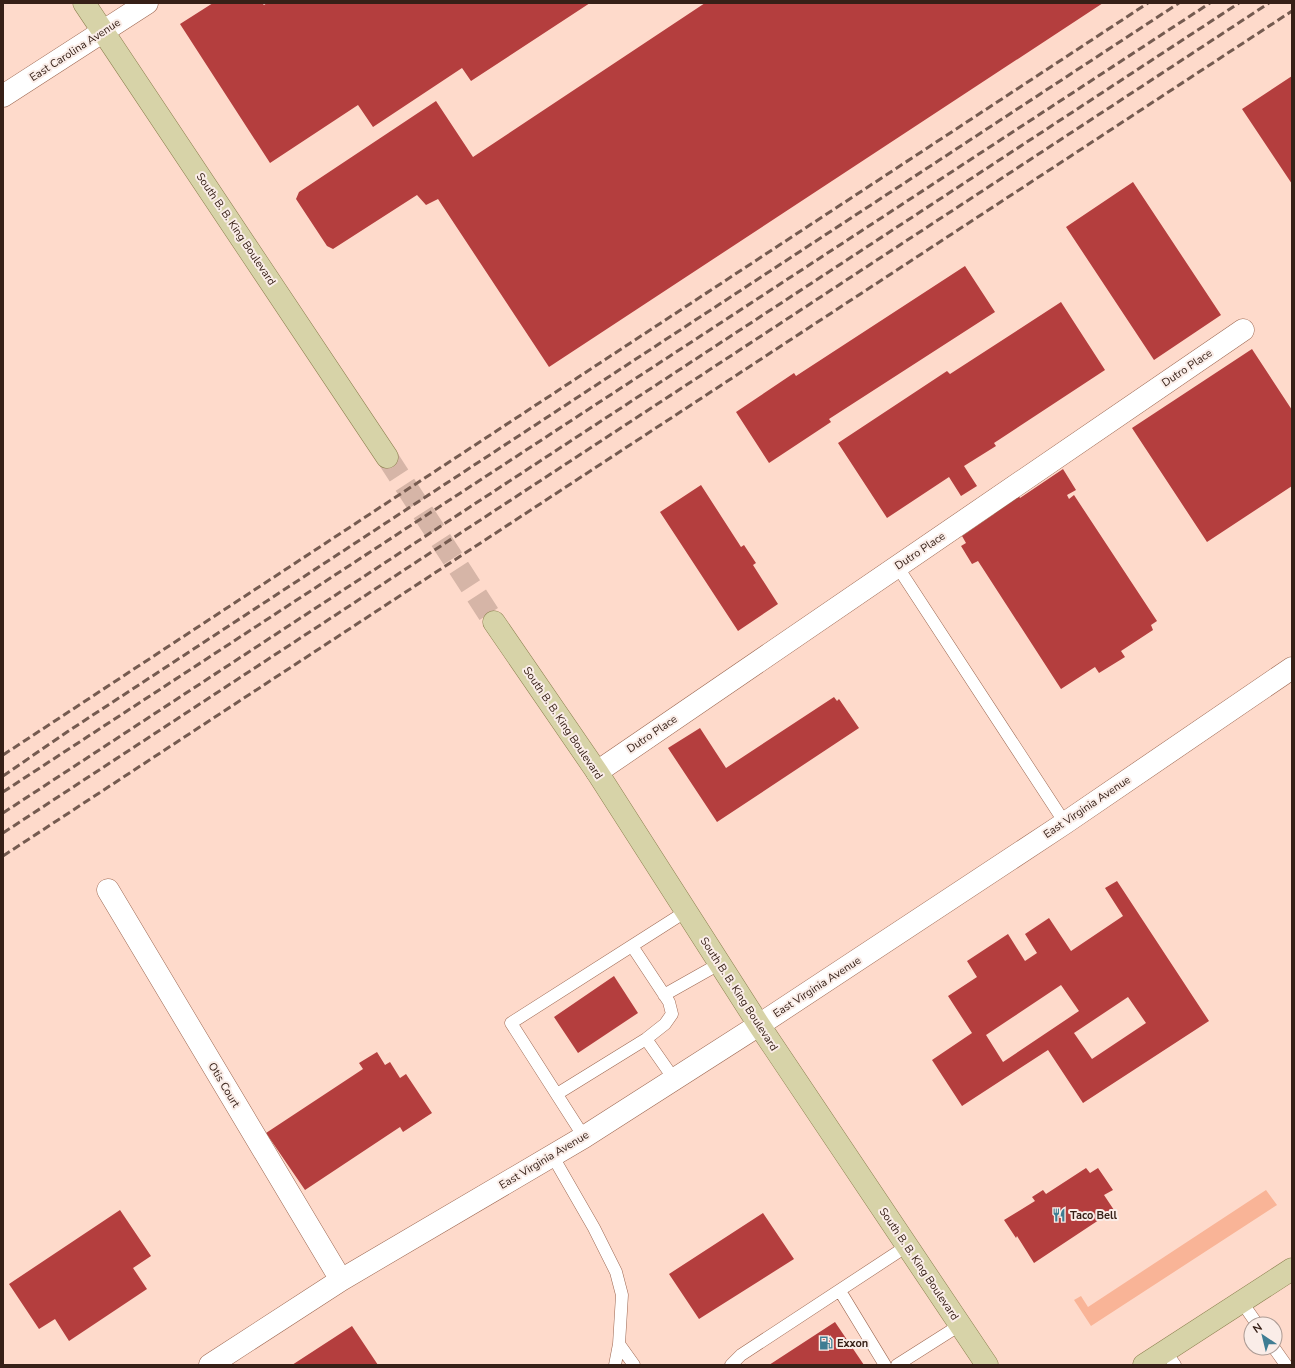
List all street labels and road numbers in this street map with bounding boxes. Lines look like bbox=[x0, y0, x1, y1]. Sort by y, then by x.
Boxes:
street label: East Carolina Avenue bbox=[27, 15, 123, 85]
street label: South B. B. King Boulevard bbox=[193, 170, 279, 288]
street label: Dutro Place bbox=[1159, 346, 1215, 390]
street label: Dutro Place bbox=[892, 529, 948, 573]
street label: South B. B. King Boulevard bbox=[520, 664, 606, 782]
street label: Dutro Place bbox=[624, 712, 680, 756]
street label: East Virginia Avenue bbox=[1041, 772, 1134, 842]
street label: South B. B. King Boulevard bbox=[697, 934, 781, 1054]
street label: East Virginia Avenue bbox=[770, 953, 864, 1021]
street label: Otis Court bbox=[205, 1060, 243, 1111]
street label: East Virginia Avenue bbox=[496, 1127, 592, 1193]
street label: South B. B. King Boulevard bbox=[876, 1205, 962, 1323]

